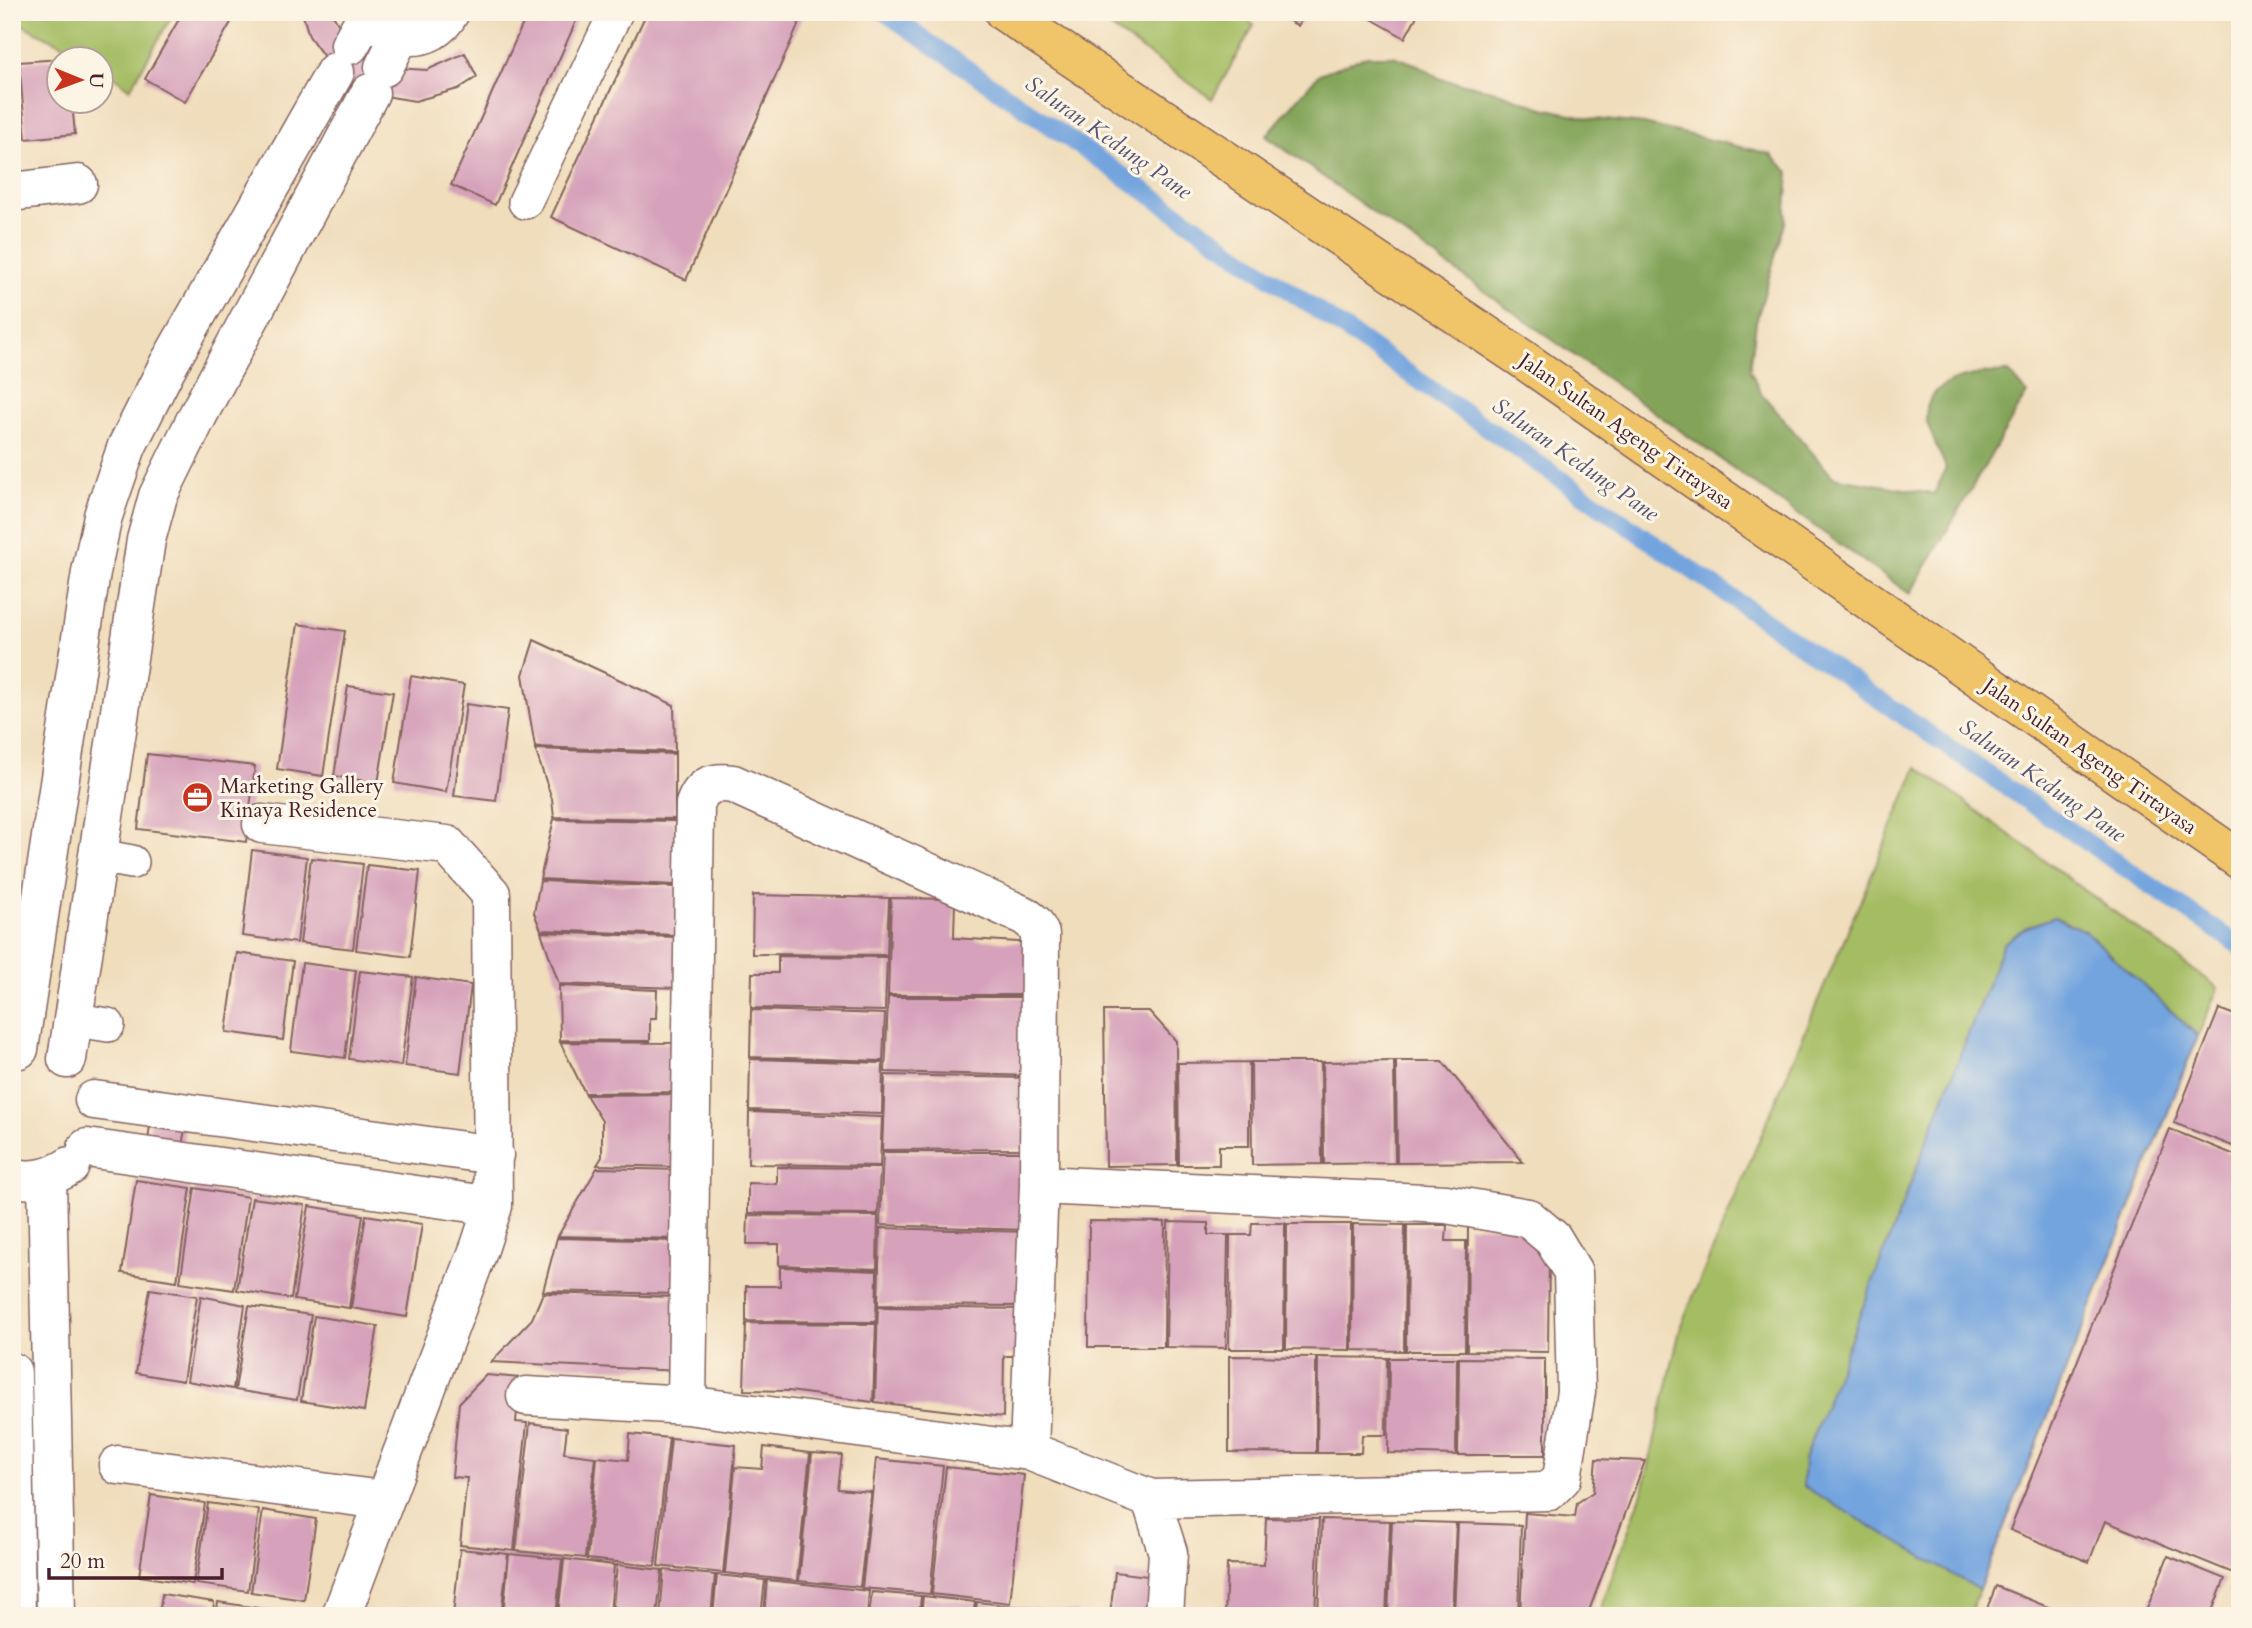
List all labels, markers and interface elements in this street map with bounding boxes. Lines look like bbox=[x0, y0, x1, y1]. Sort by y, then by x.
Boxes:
north arrow bbox=[46, 46, 116, 116]
water label: Saluran Kedung Pane bbox=[1019, 68, 1198, 207]
text: U bbox=[83, 72, 109, 89]
street label: Jalan Sultan Ageng Tirtayasa bbox=[1510, 345, 1739, 517]
water label: Saluran Kedung Pane bbox=[1486, 390, 1665, 529]
street label: Jalan Sultan Ageng Tirtayasa bbox=[1974, 670, 2203, 842]
water label: Saluran Kedung Pane bbox=[1953, 711, 2132, 850]
place label: Marketing Gallery Kinaya Residence bbox=[220, 772, 384, 825]
office icon: Marketing Gallery Kinaya Residence bbox=[180, 781, 214, 815]
scale bar bbox=[49, 1537, 222, 1581]
text: 20 m bbox=[60, 1547, 105, 1576]

